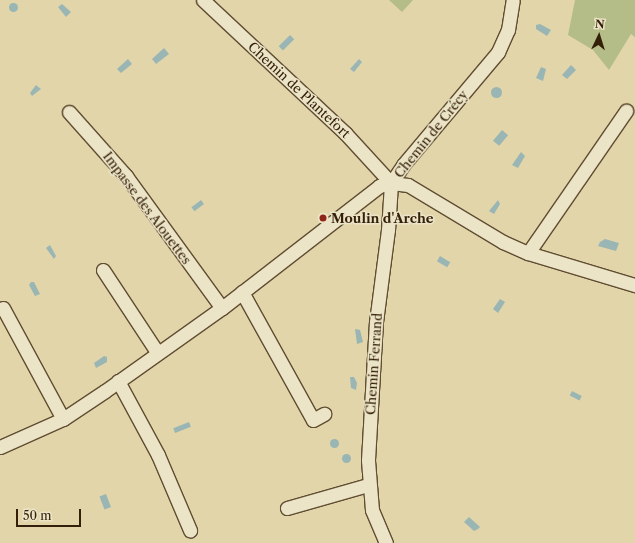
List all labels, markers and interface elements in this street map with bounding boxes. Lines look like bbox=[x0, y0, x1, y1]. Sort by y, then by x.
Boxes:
north arrow bbox=[579, 16, 619, 56]
text: N bbox=[595, 17, 605, 31]
street label: Chemin de Plantefort bbox=[245, 39, 353, 141]
street label: Chemin de Crécy bbox=[391, 87, 471, 181]
street label: Impasse des Alouettes bbox=[100, 149, 194, 267]
place label: Moulin d'Arche bbox=[331, 210, 434, 226]
marker: Moulin d'Arche bbox=[318, 213, 328, 223]
street label: Chemin Ferrand bbox=[363, 313, 385, 415]
scale bar bbox=[18, 501, 83, 527]
text: 50 m bbox=[23, 508, 52, 523]

